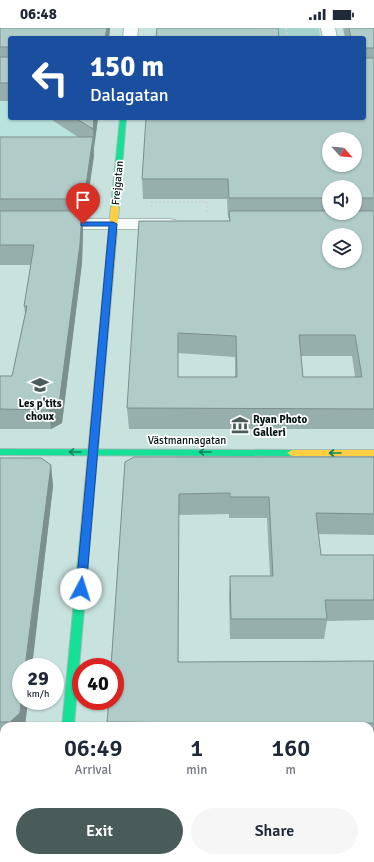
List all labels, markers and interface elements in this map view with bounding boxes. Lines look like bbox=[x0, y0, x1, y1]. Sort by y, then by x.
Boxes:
text: 06:48 bbox=[20, 5, 57, 23]
text: 150 m bbox=[90, 50, 164, 84]
icon: left bbox=[24, 52, 76, 104]
text: Dalagatan bbox=[90, 84, 169, 106]
north arrow bbox=[322, 132, 362, 172]
map controls bbox=[322, 132, 362, 268]
street label: Frejgatan bbox=[109, 160, 126, 206]
button: sound bbox=[322, 180, 362, 220]
pin bbox=[66, 183, 100, 224]
icon: arrive bbox=[72, 189, 94, 211]
button: layers bbox=[322, 228, 362, 268]
school or university icon: Les p'tits choux bbox=[30, 375, 50, 395]
place label: Les p'tits choux bbox=[18, 397, 62, 423]
place label: Ryan Photo Galleri bbox=[253, 413, 307, 439]
museum icon: Ryan Photo Galleri bbox=[230, 415, 250, 435]
street label: Västmannagatan bbox=[148, 434, 226, 447]
one-way arrow bbox=[69, 448, 82, 456]
one-way arrow bbox=[199, 448, 212, 456]
one-way arrow bbox=[329, 449, 342, 457]
position arrow bbox=[60, 568, 102, 610]
speed limit sign: 40 bbox=[72, 658, 124, 710]
text: 29 bbox=[27, 666, 49, 691]
text: km/h bbox=[27, 688, 49, 700]
text: 06:49 bbox=[64, 733, 122, 763]
text: 1 bbox=[190, 733, 203, 763]
text: 160 bbox=[271, 733, 310, 763]
text: Arrival bbox=[74, 762, 112, 778]
text: min bbox=[186, 762, 207, 778]
text: m bbox=[285, 762, 296, 778]
button: Exit bbox=[16, 808, 183, 854]
button: Share bbox=[191, 808, 358, 854]

